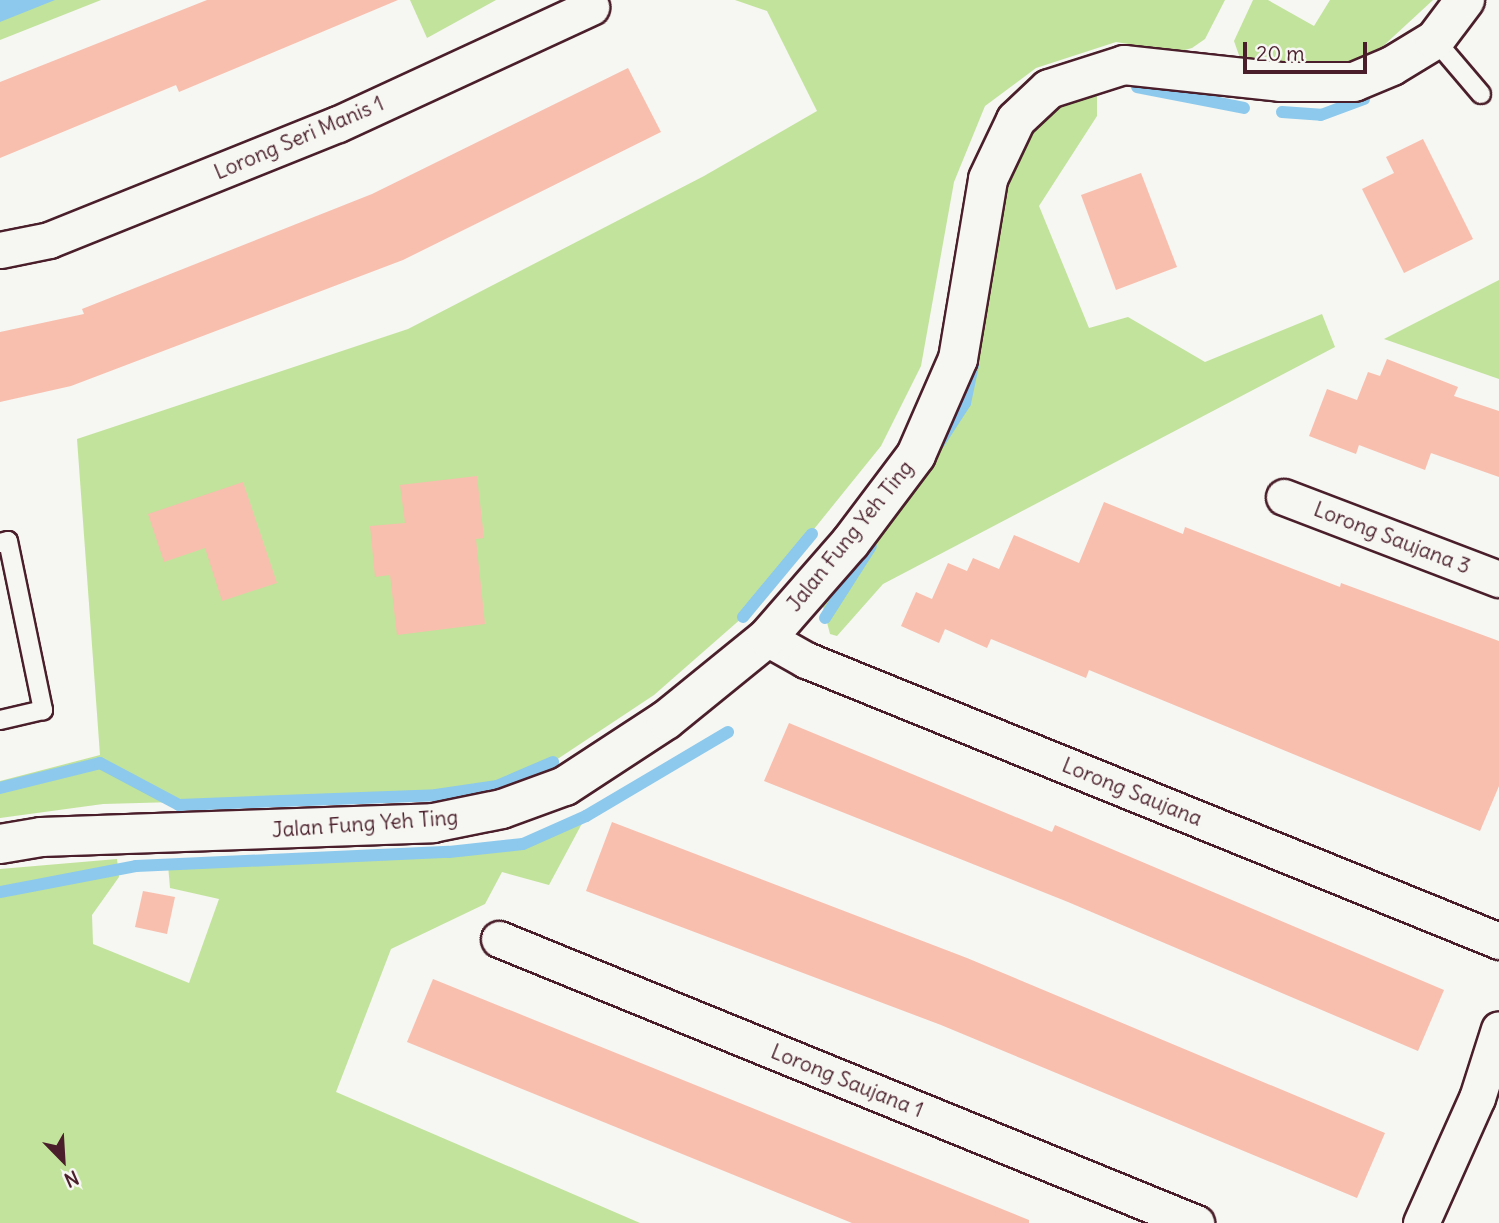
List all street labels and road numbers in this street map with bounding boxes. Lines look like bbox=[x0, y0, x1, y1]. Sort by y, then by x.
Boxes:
street label: Lorong Seri Manis 1 bbox=[210, 91, 388, 185]
street label: Jalan Fung Yeh Ting bbox=[781, 456, 919, 616]
street label: Lorong Saujana 3 bbox=[1310, 497, 1474, 579]
street label: Lorong Saujana bbox=[1058, 752, 1206, 832]
street label: Jalan Fung Yeh Ting bbox=[271, 805, 459, 843]
street label: Lorong Saujana 1 bbox=[767, 1039, 927, 1123]

